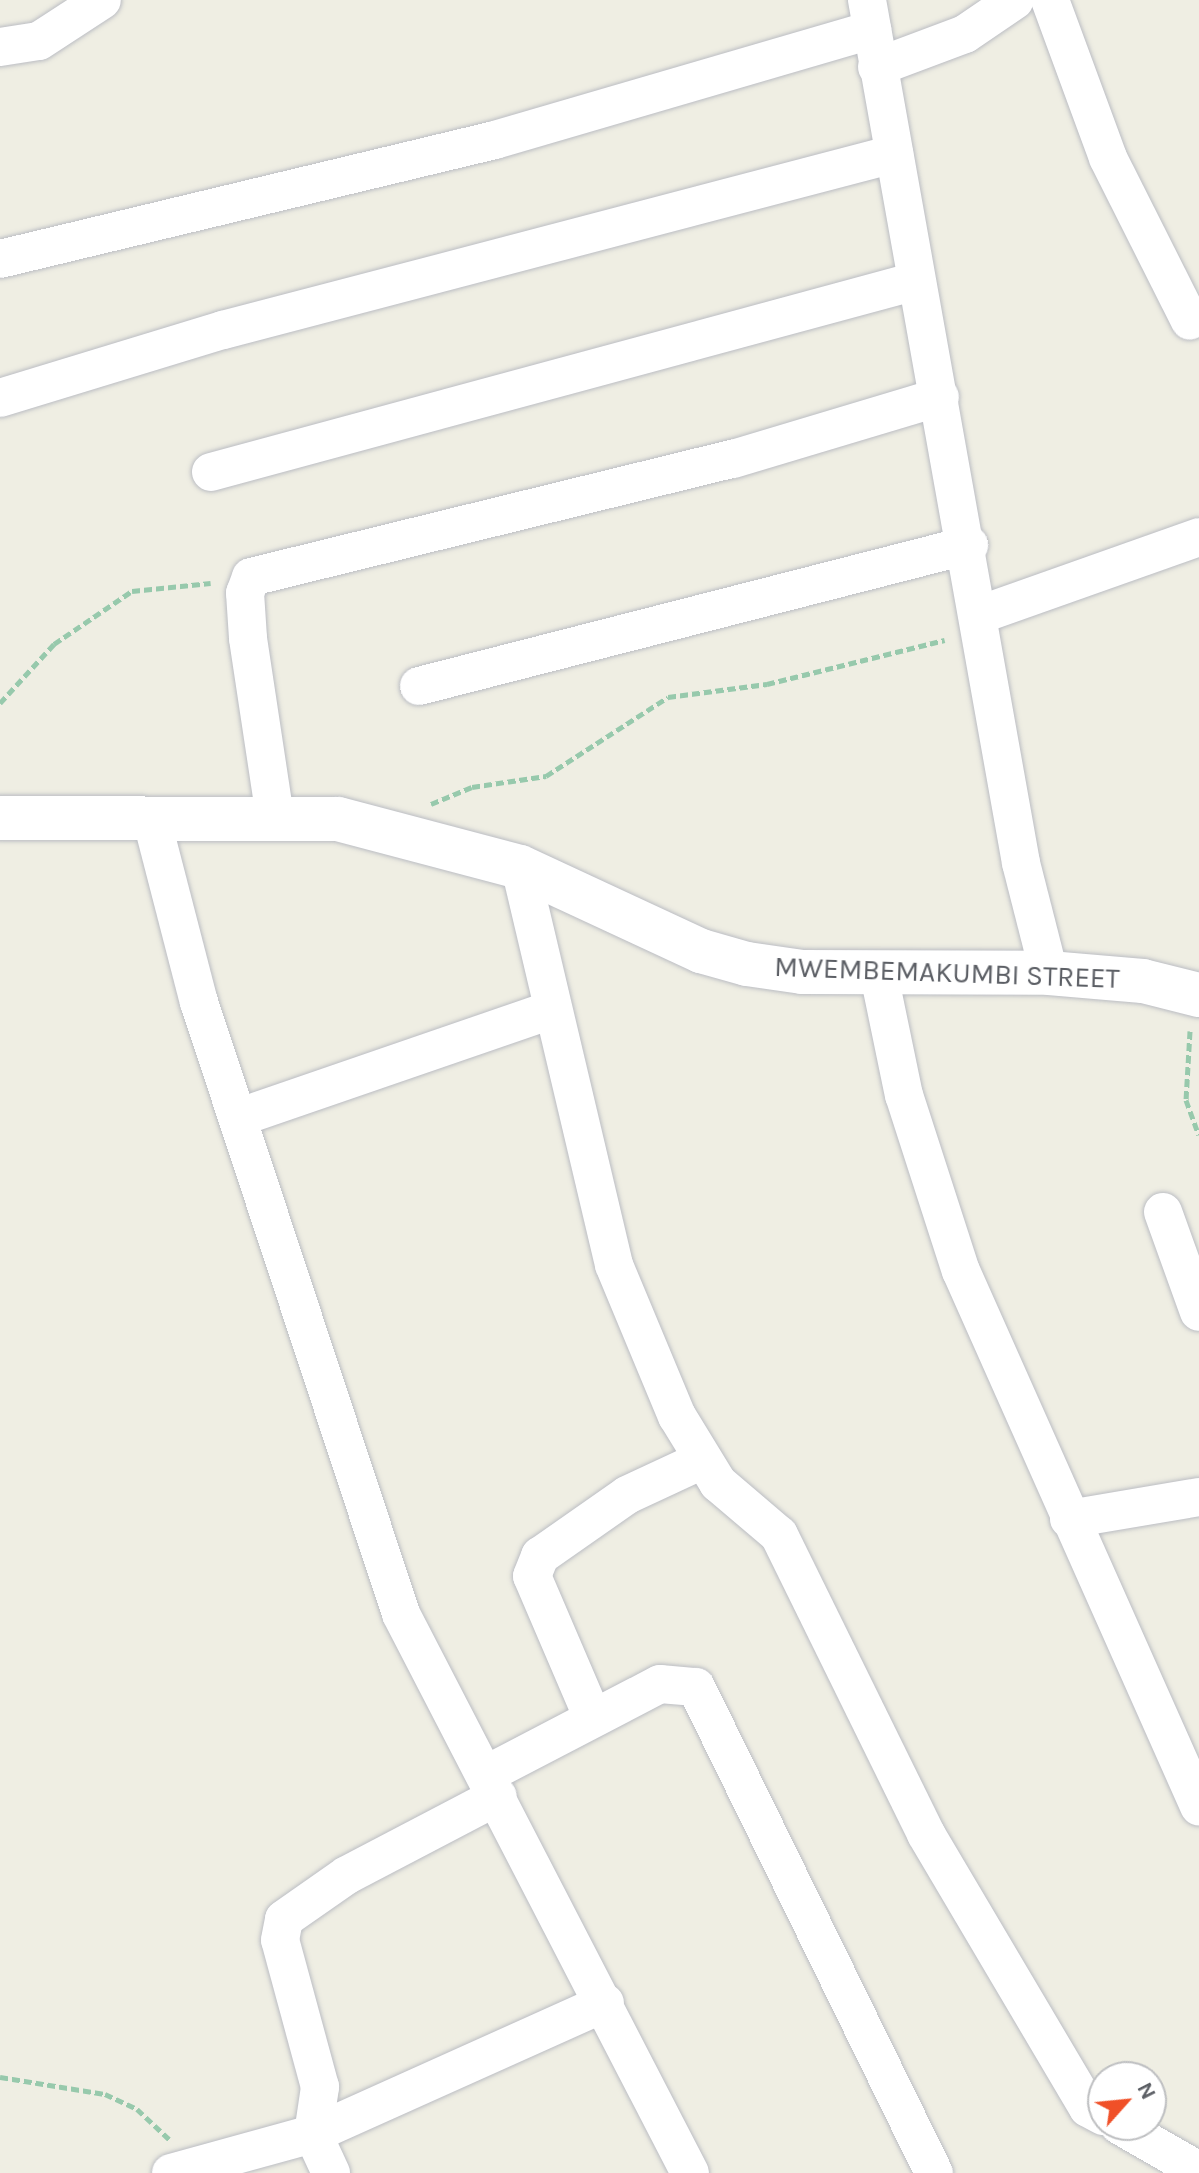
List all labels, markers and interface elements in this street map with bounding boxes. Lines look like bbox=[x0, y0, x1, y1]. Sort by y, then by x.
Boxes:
street label: MWEMBEMAKUMBI STREET bbox=[774, 950, 1120, 996]
north arrow bbox=[1087, 2061, 1167, 2141]
text: N bbox=[1131, 2078, 1162, 2104]

